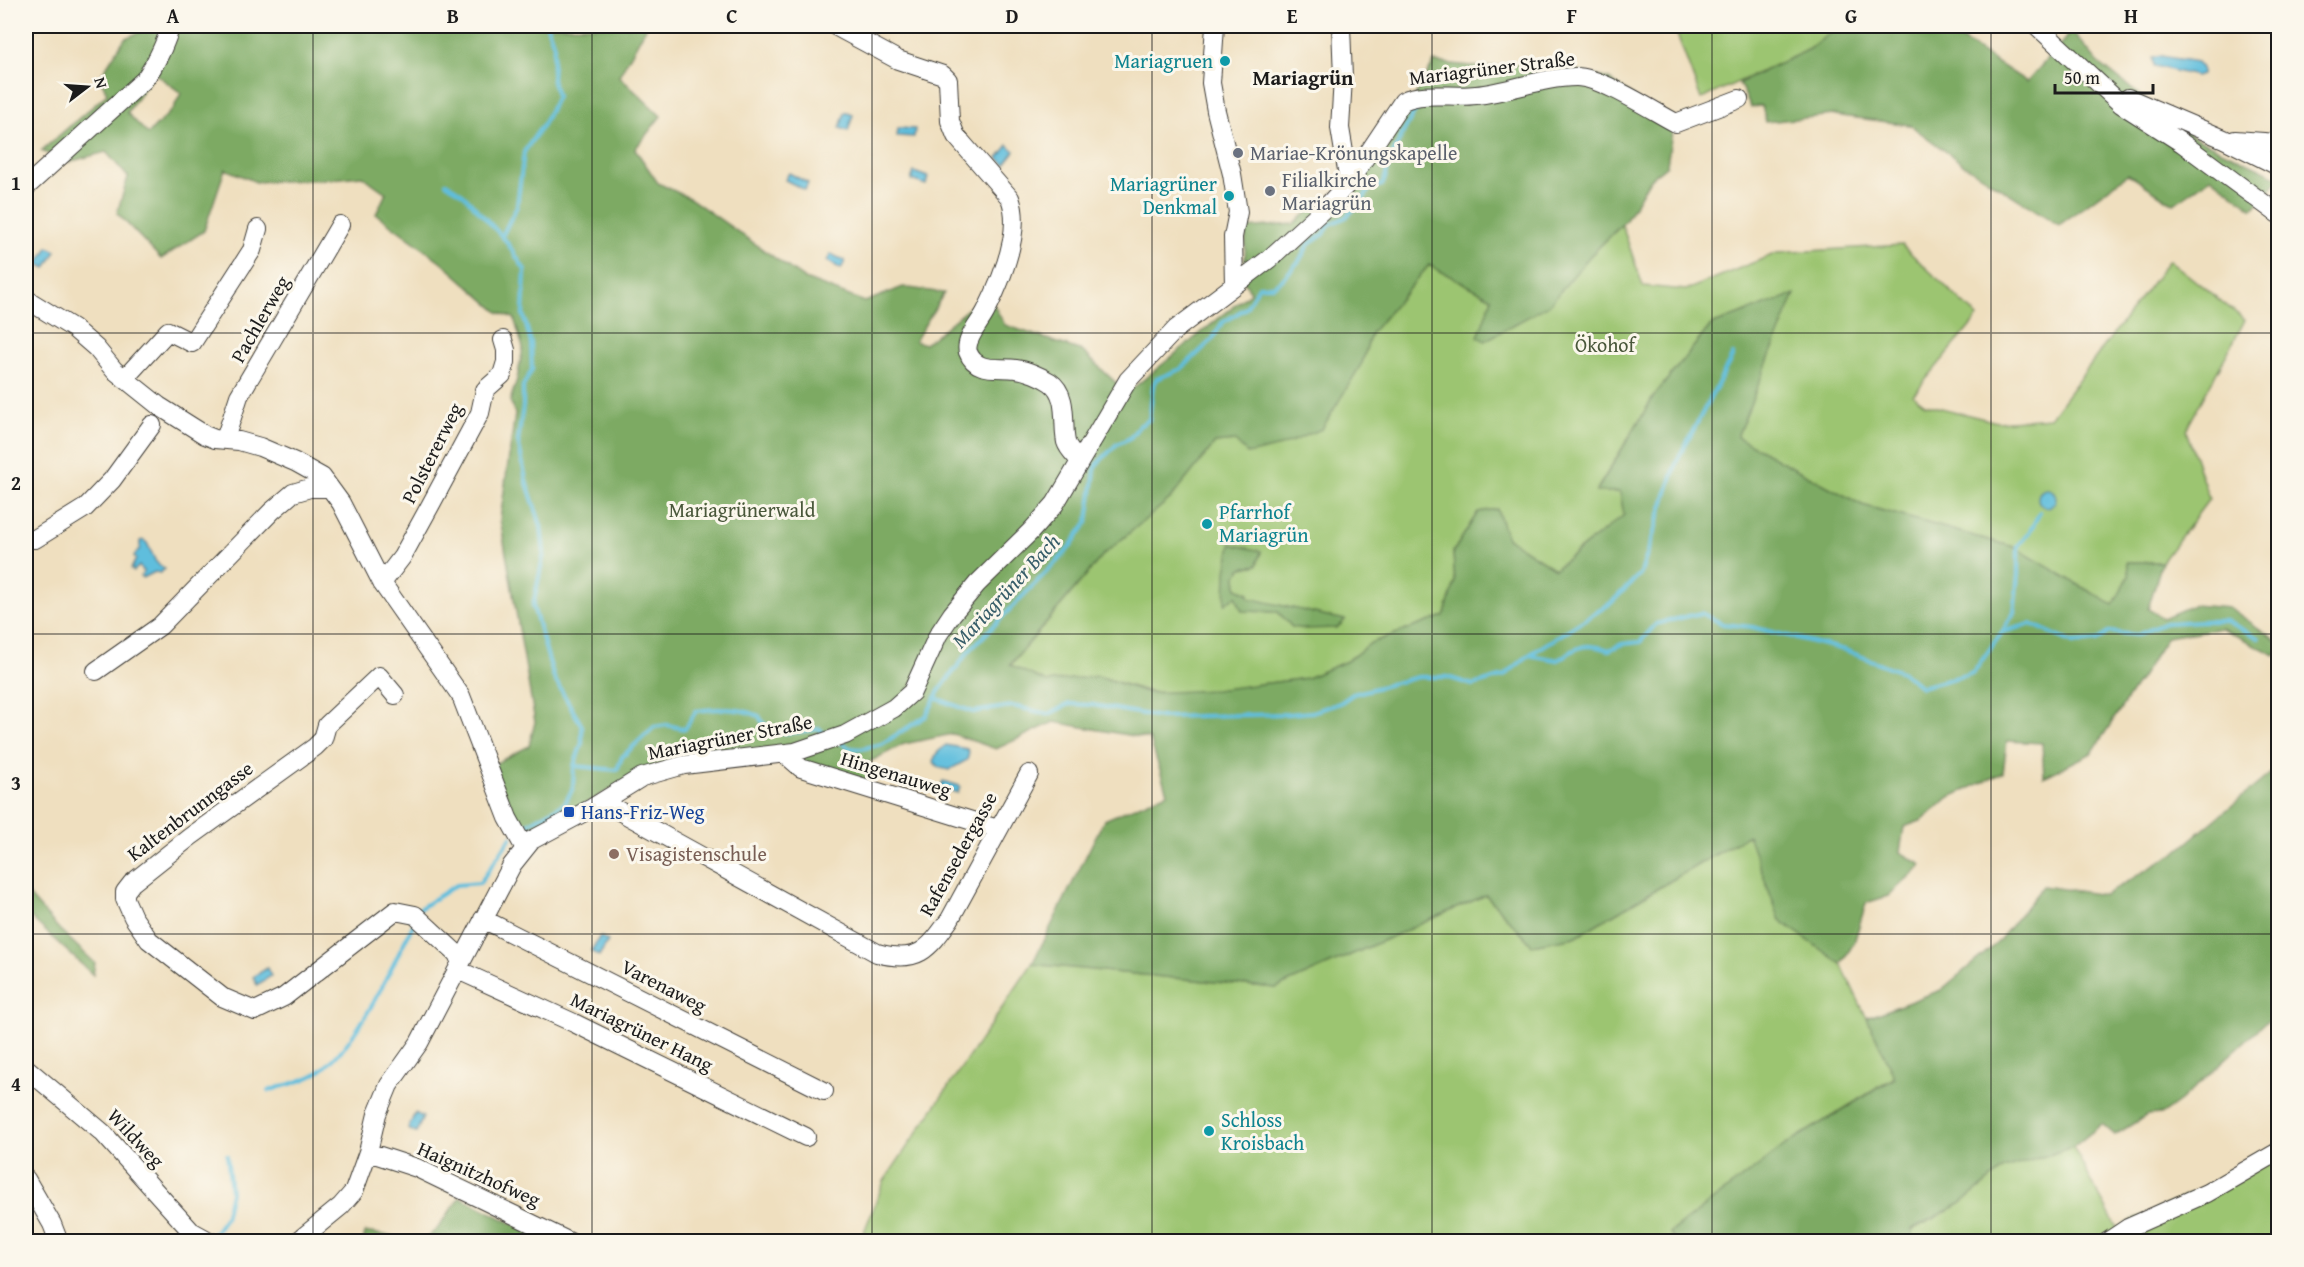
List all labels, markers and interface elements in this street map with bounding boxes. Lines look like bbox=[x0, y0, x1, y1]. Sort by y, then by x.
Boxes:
text: A bbox=[167, 1, 180, 30]
text: B bbox=[447, 1, 459, 30]
text: C bbox=[726, 1, 738, 30]
text: D bbox=[1005, 1, 1019, 30]
text: E bbox=[1287, 1, 1298, 30]
text: F bbox=[1567, 1, 1577, 30]
text: G bbox=[1845, 1, 1857, 30]
text: H bbox=[2124, 1, 2138, 30]
street label: Mariagrüner Straße bbox=[1407, 43, 1577, 92]
place label: Mariagruen bbox=[1114, 46, 1213, 75]
marker: Mariagruen bbox=[1218, 54, 1232, 68]
north arrow bbox=[57, 57, 117, 117]
scale bar bbox=[2055, 57, 2152, 95]
district label: Mariagrün bbox=[1253, 62, 1354, 93]
text: 50 m bbox=[2064, 64, 2100, 91]
text: N bbox=[88, 74, 114, 92]
place label: Mariae-Krönungskapelle bbox=[1250, 138, 1457, 167]
marker: Mariae-Krönungskapelle bbox=[1231, 146, 1245, 160]
place label: Filialkirche Mariagrün bbox=[1282, 165, 1377, 217]
text: 1 bbox=[11, 168, 21, 197]
place label: Mariagrüner Denkmal bbox=[1110, 169, 1217, 221]
marker: Filialkirche Mariagrün bbox=[1263, 184, 1277, 198]
marker: Mariagrüner Denkmal bbox=[1222, 189, 1236, 203]
street label: Pachlerweg bbox=[223, 270, 296, 368]
park label: Ökohof bbox=[1575, 330, 1638, 359]
street label: Polstererweg bbox=[394, 397, 469, 508]
text: 2 bbox=[11, 468, 21, 497]
park label: Mariagrünerwald bbox=[669, 495, 816, 524]
place label: Pfarrhof Mariagrün bbox=[1219, 497, 1308, 549]
marker: Pfarrhof Mariagrün bbox=[1200, 517, 1214, 531]
water label: Mariagrüner Bach bbox=[944, 526, 1067, 655]
street label: Mariagrüner Straße bbox=[645, 706, 815, 767]
street label: Hingenauweg bbox=[837, 743, 955, 804]
street label: Kaltenbrunngasse bbox=[121, 754, 259, 868]
text: 3 bbox=[11, 768, 21, 797]
street label: Rafensedergasse bbox=[911, 786, 1004, 921]
place label: Hans-Friz-Weg bbox=[581, 797, 705, 826]
marker: Hans-Friz-Weg bbox=[562, 805, 576, 819]
place label: Visagistenschule bbox=[626, 839, 767, 868]
marker: Visagistenschule bbox=[607, 847, 621, 861]
street label: Varenaweg bbox=[617, 952, 712, 1019]
street label: Mariagrüner Hang bbox=[566, 984, 718, 1079]
text: 4 bbox=[11, 1069, 21, 1098]
street label: Wildweg bbox=[101, 1101, 172, 1174]
place label: Schloss Kroisbach bbox=[1221, 1105, 1304, 1157]
marker: Schloss Kroisbach bbox=[1202, 1124, 1216, 1138]
street label: Haignitzhofweg bbox=[413, 1133, 545, 1214]

